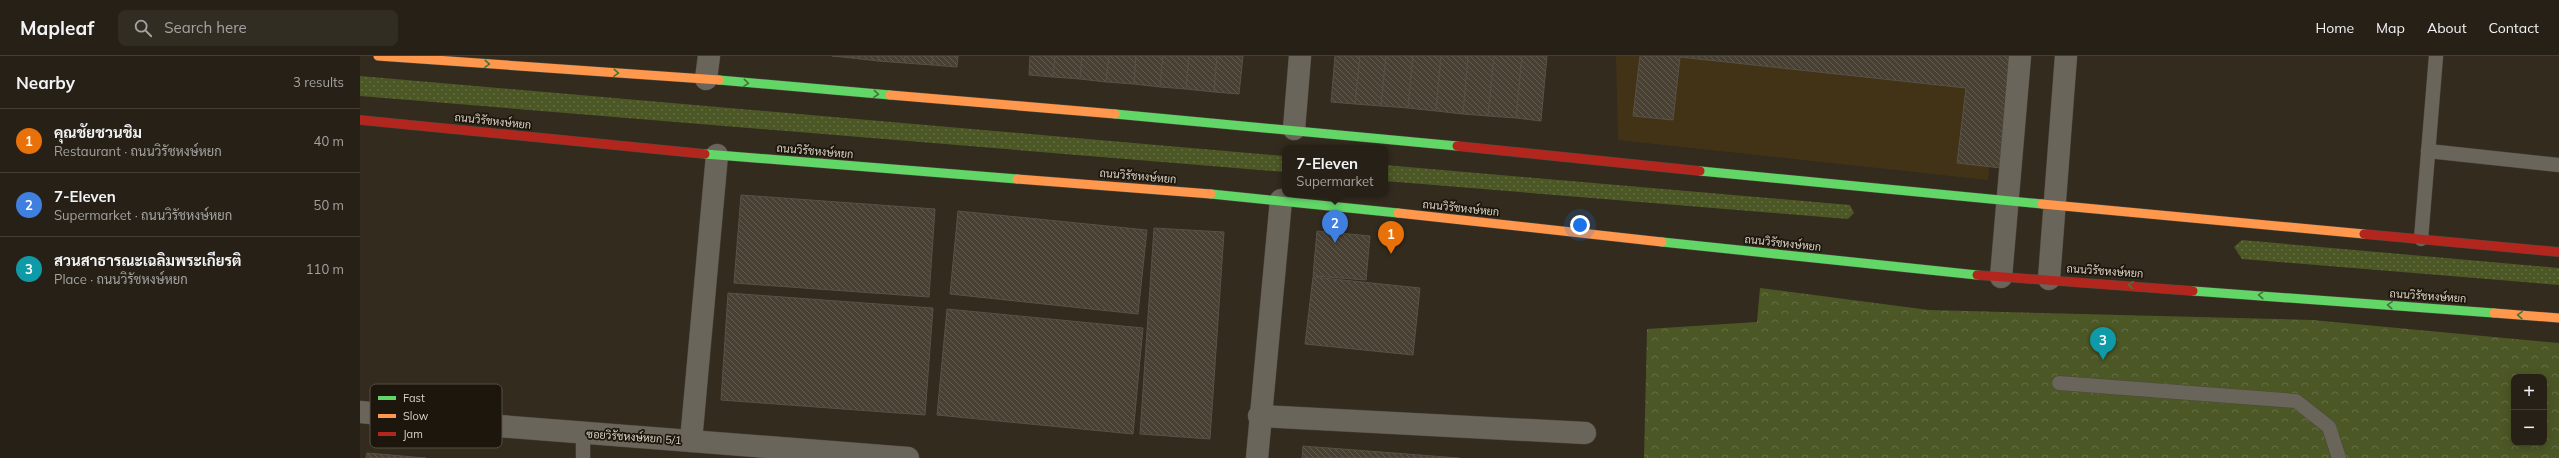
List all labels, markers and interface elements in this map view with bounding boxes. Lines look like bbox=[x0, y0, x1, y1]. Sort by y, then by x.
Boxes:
search box bbox=[118, 10, 398, 46]
text: Mapleaf bbox=[20, 16, 94, 40]
icon: search bbox=[132, 17, 154, 39]
text: Search here bbox=[164, 18, 247, 37]
text: Home bbox=[2315, 19, 2354, 37]
text: Map bbox=[2376, 19, 2405, 37]
text: About bbox=[2427, 19, 2467, 37]
text: Contact bbox=[2489, 19, 2539, 37]
one-way arrow bbox=[484, 59, 490, 68]
one-way arrow bbox=[613, 69, 619, 78]
text: Nearby bbox=[16, 72, 75, 93]
text: 3 results bbox=[293, 74, 344, 90]
one-way arrow bbox=[743, 78, 749, 87]
one-way arrow bbox=[873, 89, 879, 98]
street label: ถนนวิรัชหงษ์หยก bbox=[454, 109, 532, 132]
text: คุณชัยชวนชิม bbox=[54, 123, 142, 142]
text: 1 bbox=[25, 133, 33, 149]
text: 40 m bbox=[314, 133, 344, 149]
street label: ถนนวิรัชหงษ์หยก bbox=[776, 140, 854, 161]
text: Restaurant · ถนนวิรัชหงษ์หยก bbox=[54, 143, 222, 159]
popup bbox=[1282, 145, 1388, 197]
text: 7-Eleven bbox=[1296, 154, 1358, 173]
street label: ถนนวิรัชหงษ์หยก bbox=[1099, 165, 1177, 186]
text: Supermarket bbox=[1296, 173, 1374, 189]
text: 7-Eleven bbox=[54, 187, 116, 206]
street label: ถนนวิรัชหงษ์หยก bbox=[1422, 196, 1500, 219]
text: 2 bbox=[25, 197, 33, 213]
text: 50 m bbox=[314, 197, 344, 213]
text: Supermarket · ถนนวิรัชหงษ์หยก bbox=[54, 207, 232, 223]
pin: 2 bbox=[1322, 210, 1348, 243]
your location bbox=[1570, 215, 1590, 235]
pin: 1 bbox=[1378, 221, 1404, 254]
street label: ถนนวิรัชหงษ์หยก bbox=[1744, 231, 1822, 254]
text: สวนสาธารณะเฉลิมพระเกียรติ bbox=[54, 251, 241, 270]
street label: ถนนวิรัชหงษ์หยก bbox=[2066, 260, 2144, 281]
text: 3 bbox=[25, 261, 33, 277]
text: 110 m bbox=[306, 261, 344, 277]
text: Place · ถนนวิรัชหงษ์หยก bbox=[54, 271, 188, 287]
one-way arrow bbox=[2128, 281, 2134, 290]
street label: ถนนวิรัชหงษ์หยก bbox=[2389, 285, 2467, 306]
one-way arrow bbox=[2258, 291, 2264, 300]
one-way arrow bbox=[2387, 300, 2394, 309]
one-way arrow bbox=[2517, 310, 2523, 319]
pin: 3 bbox=[2090, 327, 2116, 360]
map controls bbox=[2511, 374, 2547, 446]
button: + bbox=[2511, 374, 2547, 410]
legend bbox=[370, 384, 502, 448]
text: Fast bbox=[403, 391, 425, 405]
text: Slow bbox=[403, 409, 429, 423]
button: − bbox=[2511, 410, 2547, 446]
street label: ซอยวิรัชหงษ์หยก 5/1 bbox=[586, 426, 682, 447]
text: Jam bbox=[403, 427, 423, 441]

